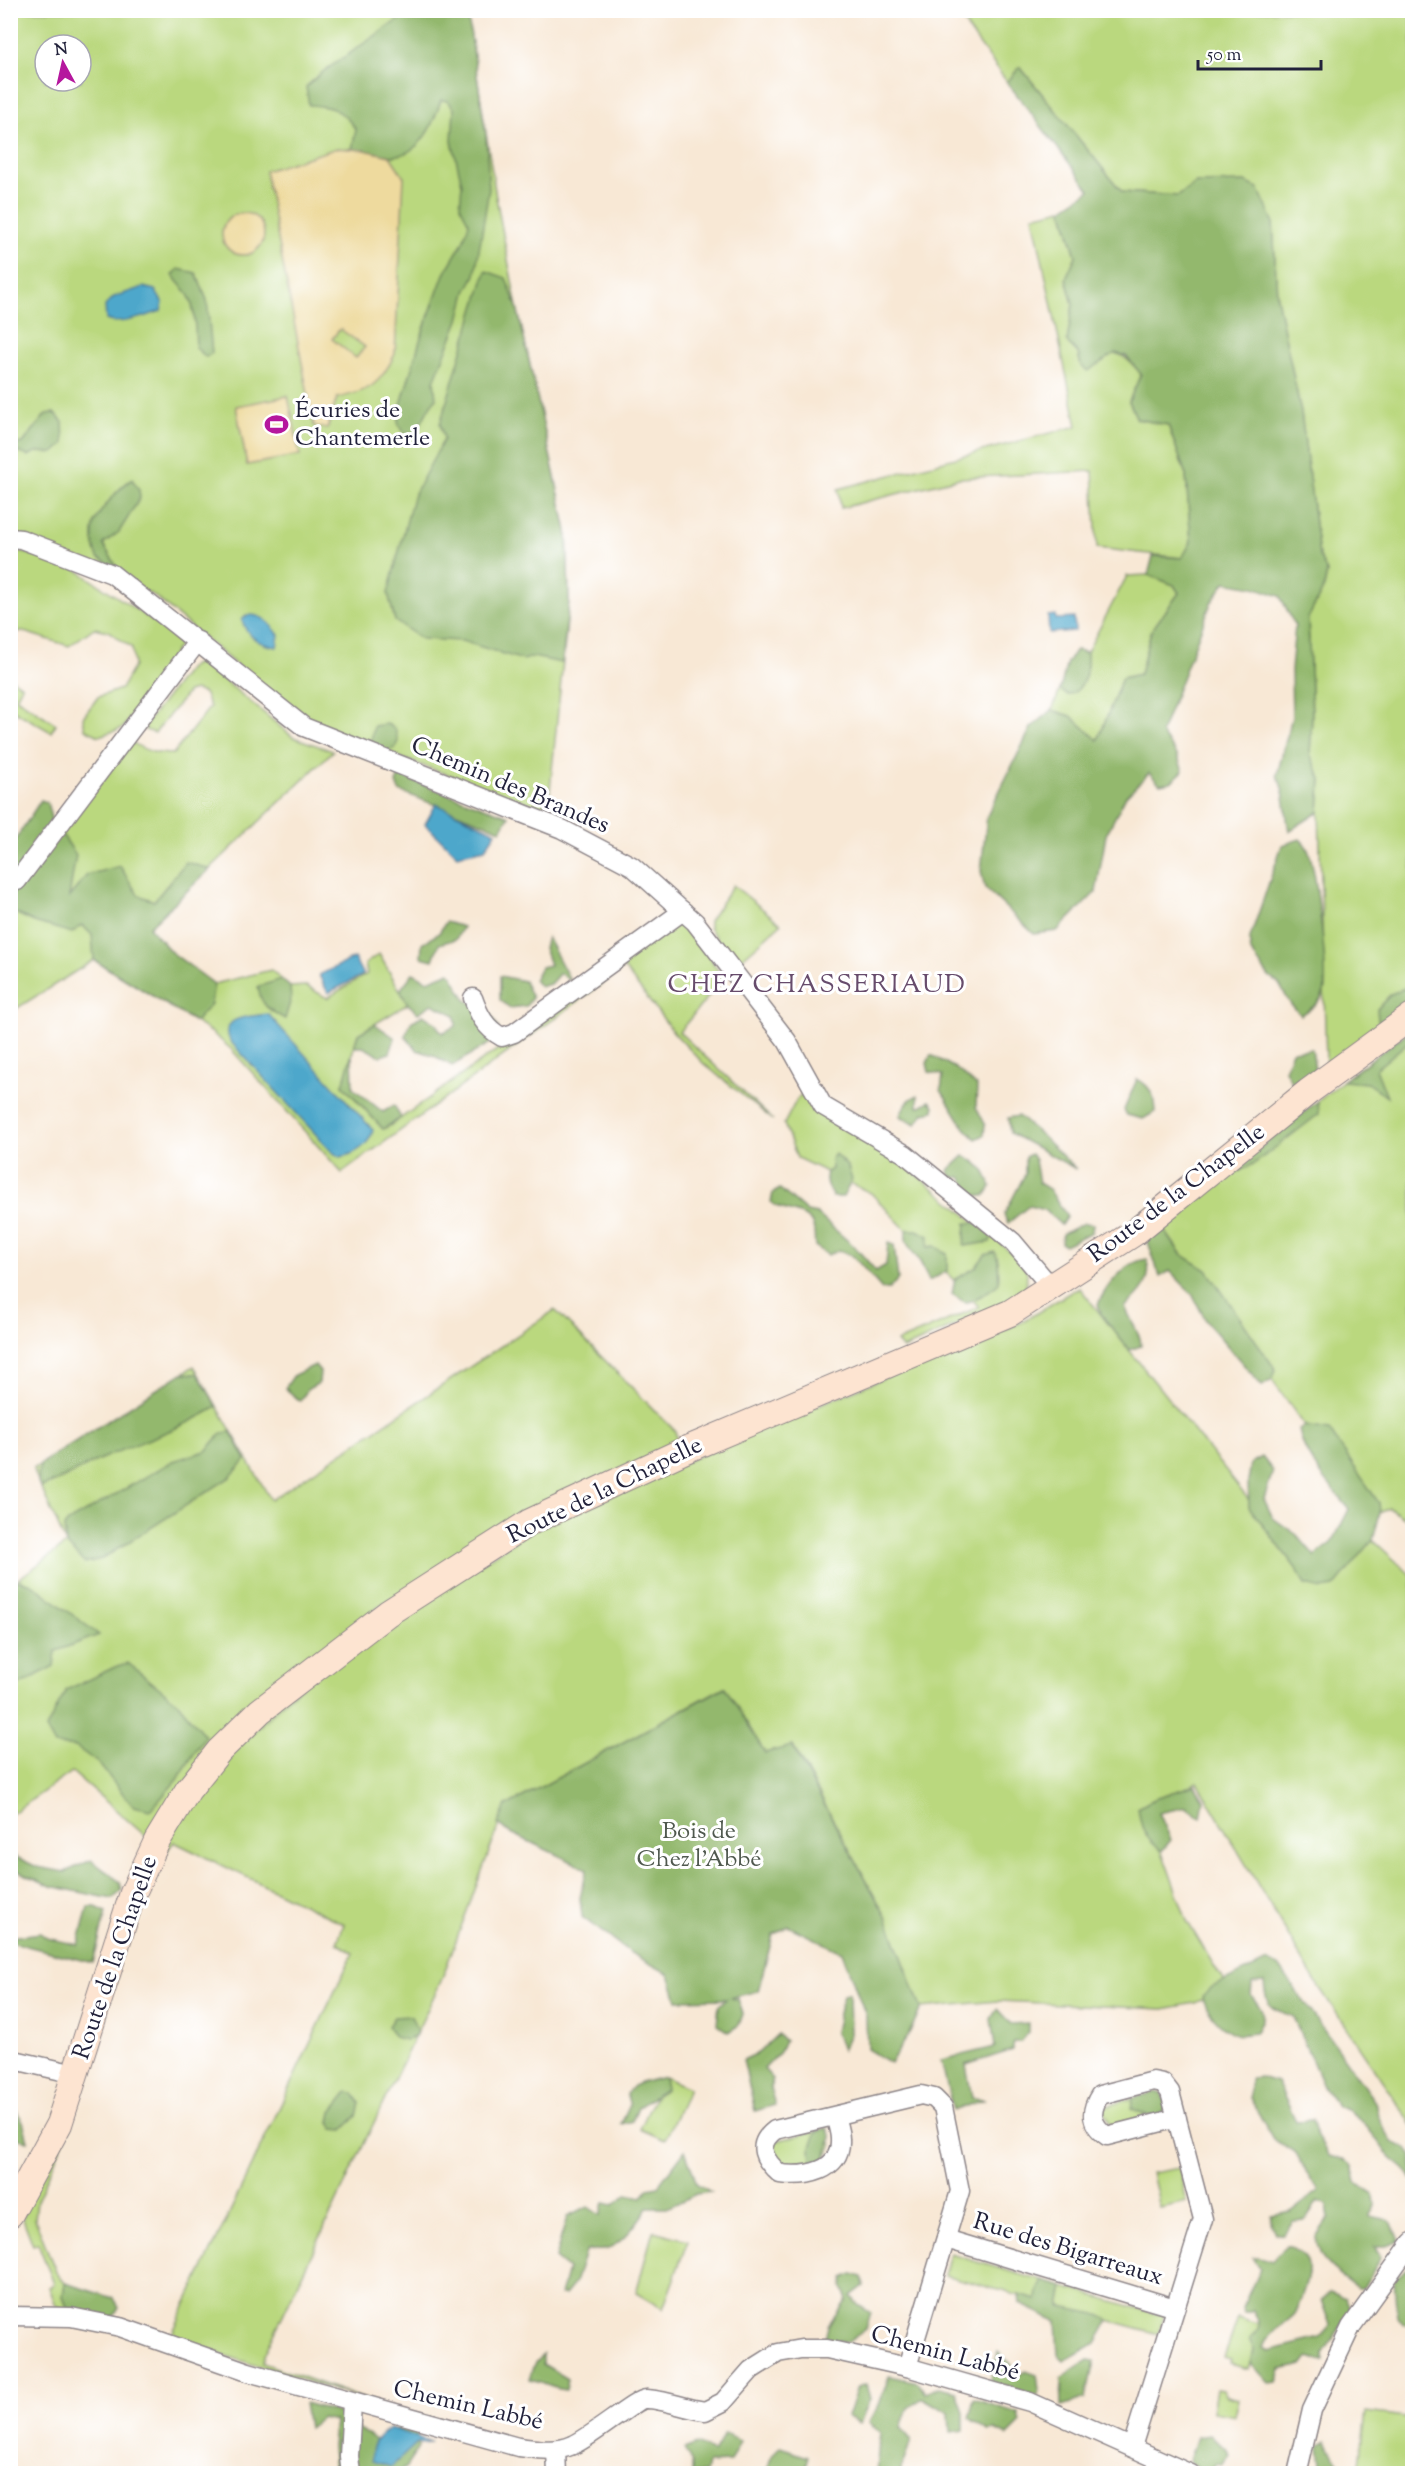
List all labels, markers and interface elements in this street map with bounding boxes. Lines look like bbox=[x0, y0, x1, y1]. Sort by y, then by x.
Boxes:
north arrow bbox=[33, 33, 93, 93]
scale bar bbox=[1198, 33, 1321, 71]
text: N bbox=[53, 38, 69, 63]
text: 50 m bbox=[1206, 43, 1242, 69]
place label: Écuries de Chantemerle bbox=[295, 394, 430, 456]
sports icon: Écuries de Chantemerle bbox=[264, 412, 290, 438]
street label: Chemin des Brandes bbox=[406, 729, 614, 843]
district label: CHEZ CHASSERIAUD bbox=[668, 967, 966, 1004]
street label: Route de la Chapelle bbox=[1082, 1116, 1272, 1272]
street label: Route de la Chapelle bbox=[502, 1429, 708, 1553]
park label: Bois de Chez l'Abbé bbox=[636, 1815, 762, 1877]
street label: Route de la Chapelle bbox=[65, 1852, 167, 2064]
street label: Rue des Bigarreaux bbox=[969, 2205, 1167, 2295]
street label: Chemin Labbé bbox=[867, 2318, 1023, 2390]
street label: Chemin Labbé bbox=[390, 2372, 546, 2440]

